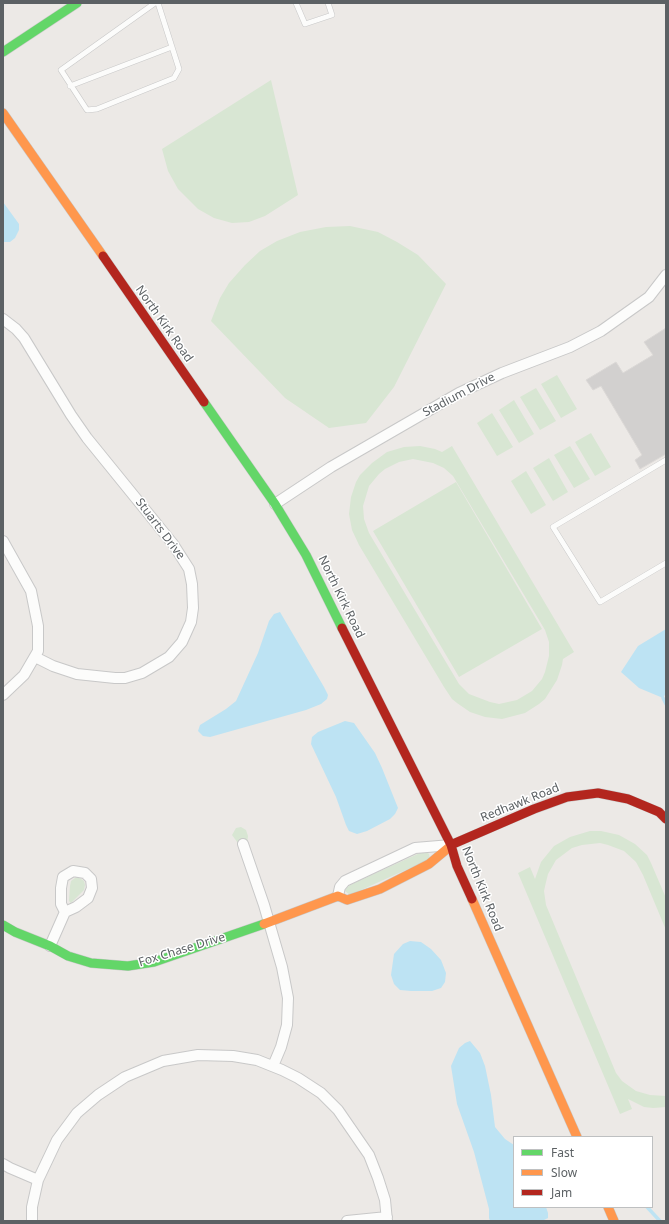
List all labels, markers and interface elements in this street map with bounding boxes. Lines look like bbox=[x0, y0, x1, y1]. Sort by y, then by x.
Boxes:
street label: North Kirk Road bbox=[132, 283, 196, 365]
street label: Stadium Drive bbox=[420, 370, 498, 420]
street label: Stuarts Drive bbox=[132, 496, 188, 562]
street label: North Kirk Road bbox=[315, 553, 367, 641]
street label: Redhawk Road bbox=[479, 781, 561, 825]
street label: North Kirk Road bbox=[458, 845, 506, 933]
street label: Fox Chase Drive bbox=[137, 930, 227, 970]
legend bbox=[513, 1136, 653, 1208]
text: Fast bbox=[551, 1144, 574, 1161]
text: Slow bbox=[551, 1164, 577, 1181]
text: Jam bbox=[551, 1184, 572, 1201]

